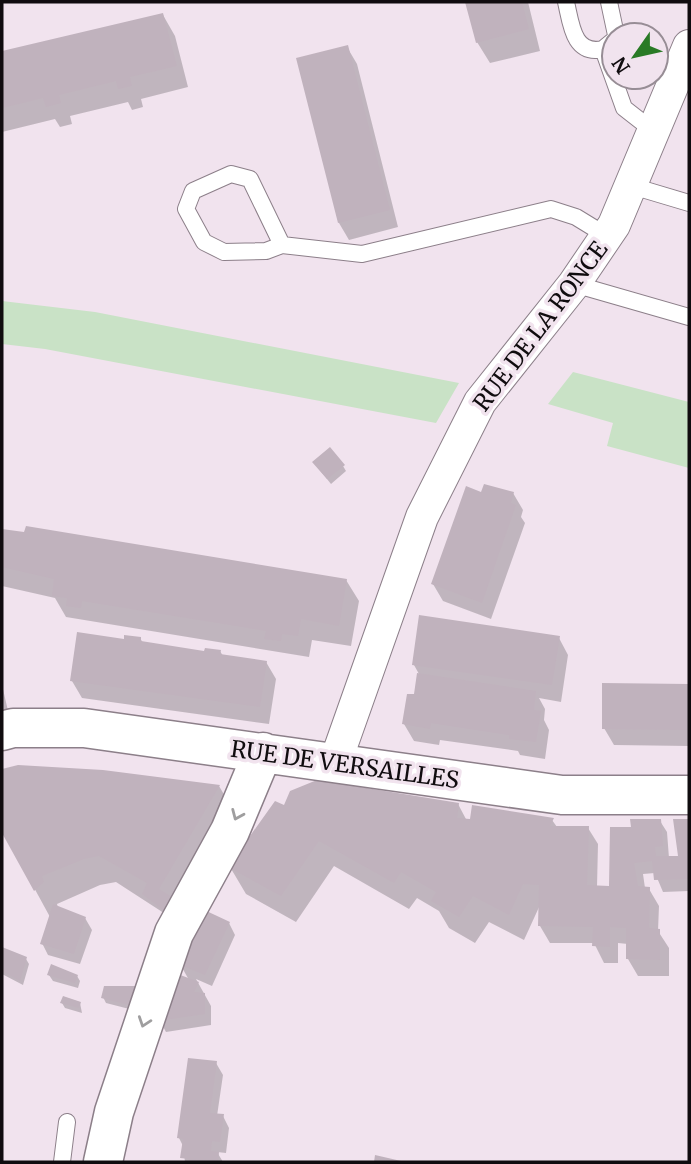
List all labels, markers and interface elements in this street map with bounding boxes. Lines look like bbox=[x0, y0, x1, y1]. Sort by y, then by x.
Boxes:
north arrow bbox=[600, 21, 670, 91]
text: N bbox=[607, 53, 635, 78]
street label: RUE DE LA RONCE bbox=[467, 235, 614, 417]
street label: RUE DE VERSAILLES bbox=[229, 734, 461, 794]
one-way arrow bbox=[231, 808, 245, 820]
one-way arrow bbox=[138, 1015, 152, 1027]

